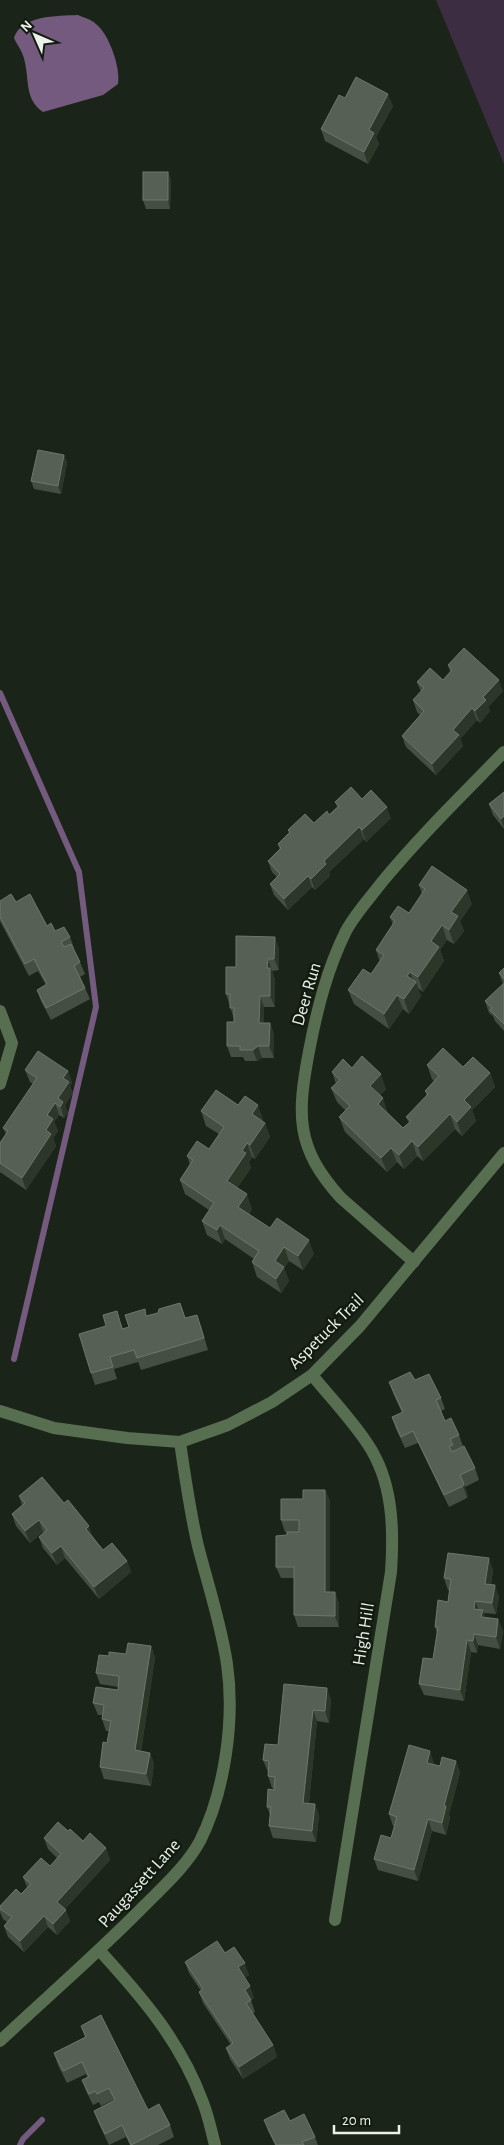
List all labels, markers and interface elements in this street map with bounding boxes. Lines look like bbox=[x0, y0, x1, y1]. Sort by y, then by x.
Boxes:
north arrow bbox=[10, 10, 60, 60]
text: N bbox=[18, 18, 35, 35]
street label: Deer Run bbox=[289, 961, 325, 1028]
street label: Aspetuck Trail bbox=[286, 1291, 368, 1373]
street label: High Hill bbox=[350, 1601, 378, 1667]
street label: Paugassett Lane bbox=[95, 1836, 184, 1932]
scale bar bbox=[334, 2102, 399, 2134]
text: 20 m bbox=[342, 2113, 371, 2128]

